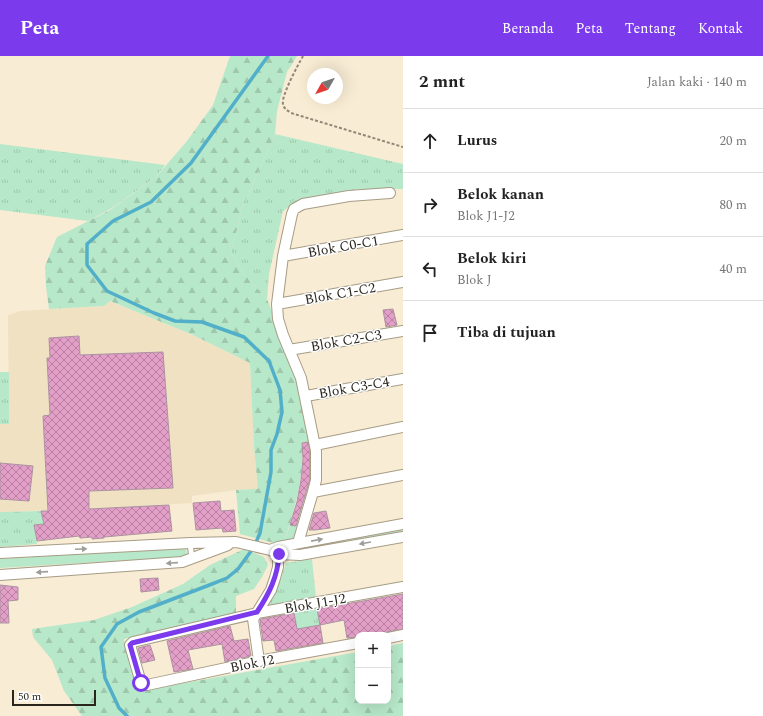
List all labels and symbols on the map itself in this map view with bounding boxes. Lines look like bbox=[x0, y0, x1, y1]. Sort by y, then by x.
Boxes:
north arrow bbox=[307, 68, 343, 104]
street label: Blok C0-C1 bbox=[306, 230, 380, 263]
street label: Blok C1-C2 bbox=[303, 277, 377, 310]
street label: Blok C2-C3 bbox=[309, 324, 383, 357]
street label: Blok C3-C4 bbox=[317, 371, 391, 404]
one-way arrow bbox=[310, 537, 323, 543]
one-way arrow bbox=[358, 541, 371, 547]
route end bbox=[270, 545, 288, 563]
one-way arrow bbox=[75, 546, 88, 552]
one-way arrow bbox=[166, 559, 178, 566]
one-way arrow bbox=[36, 568, 48, 575]
street label: Blok J1-J2 bbox=[283, 588, 348, 619]
street label: Blok J2 bbox=[228, 649, 276, 678]
route start bbox=[132, 674, 150, 692]
scale bar bbox=[12, 688, 96, 707]

